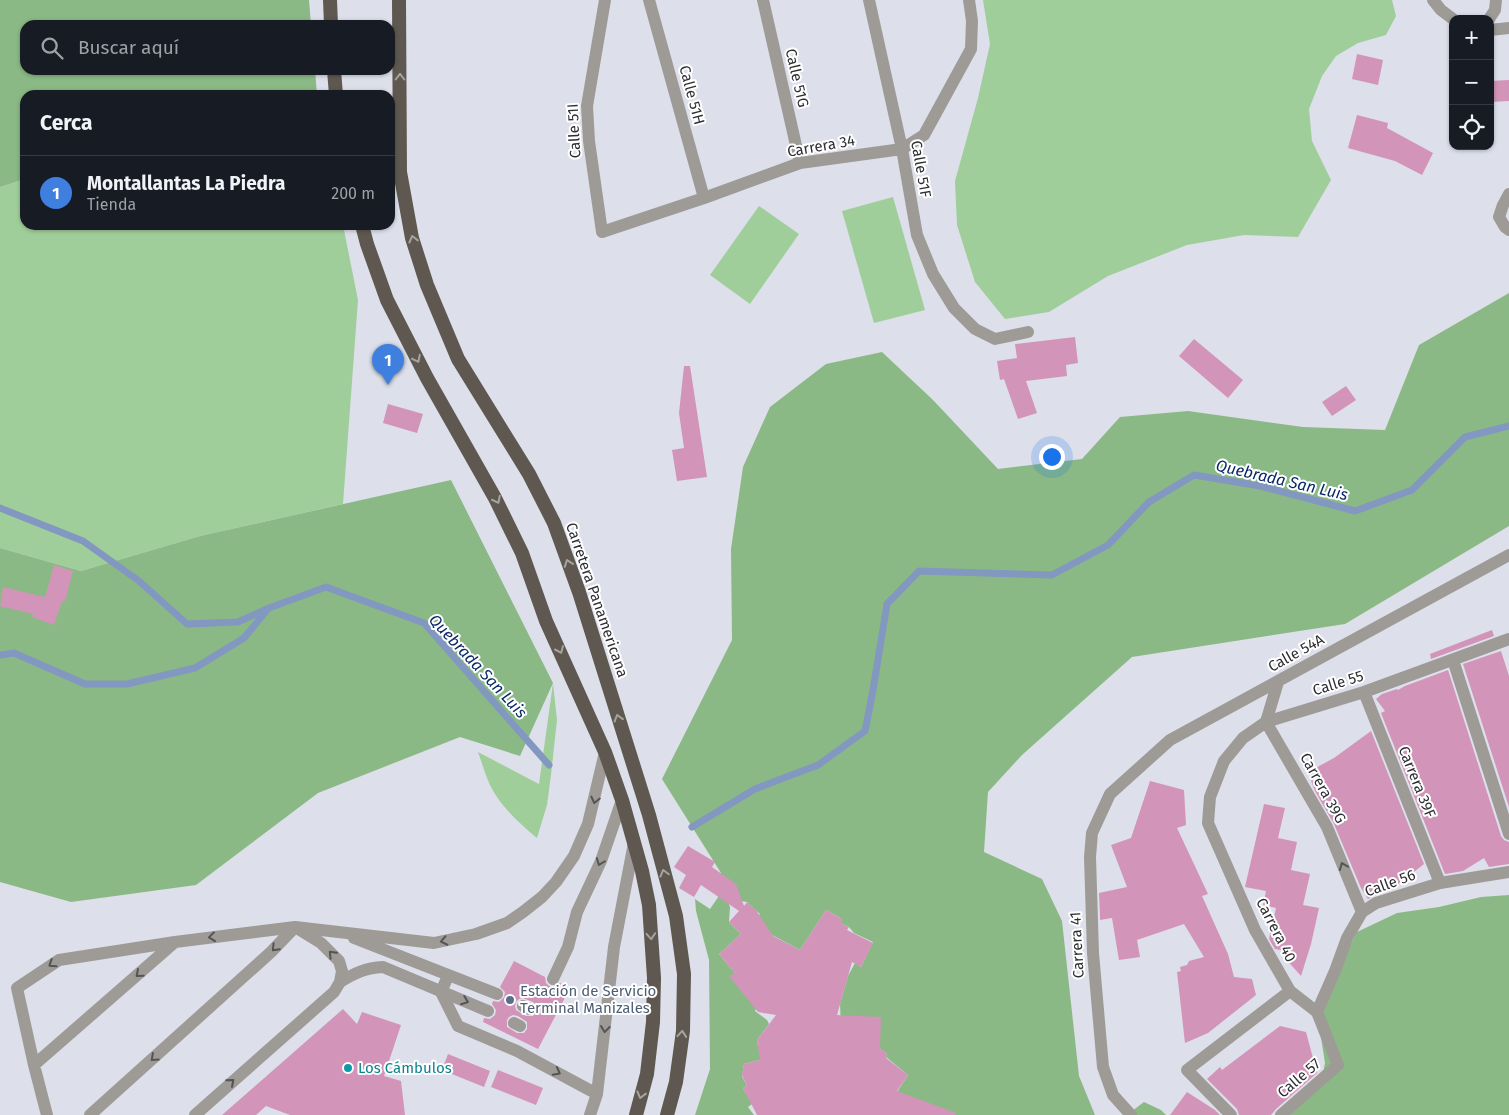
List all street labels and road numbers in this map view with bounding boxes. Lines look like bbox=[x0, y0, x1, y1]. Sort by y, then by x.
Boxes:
street label: Calle 51G bbox=[781, 47, 813, 109]
street label: Calle 51H bbox=[675, 63, 709, 127]
street label: Calle 51I bbox=[564, 103, 584, 159]
street label: Carrera 34 bbox=[786, 131, 856, 161]
street label: Calle 51F bbox=[907, 139, 935, 199]
street label: Carretera Panamericana bbox=[562, 520, 632, 680]
street label: Calle 54A bbox=[1265, 630, 1327, 676]
street label: Calle 55 bbox=[1310, 667, 1366, 699]
street label: Carrera 39F bbox=[1394, 744, 1440, 820]
street label: Carrera 39G bbox=[1296, 750, 1350, 826]
street label: Calle 56 bbox=[1362, 866, 1418, 900]
street label: Carrera 40 bbox=[1252, 895, 1300, 965]
street label: Carrera 41 bbox=[1066, 911, 1088, 979]
street label: Calle 57 bbox=[1274, 1054, 1324, 1102]

